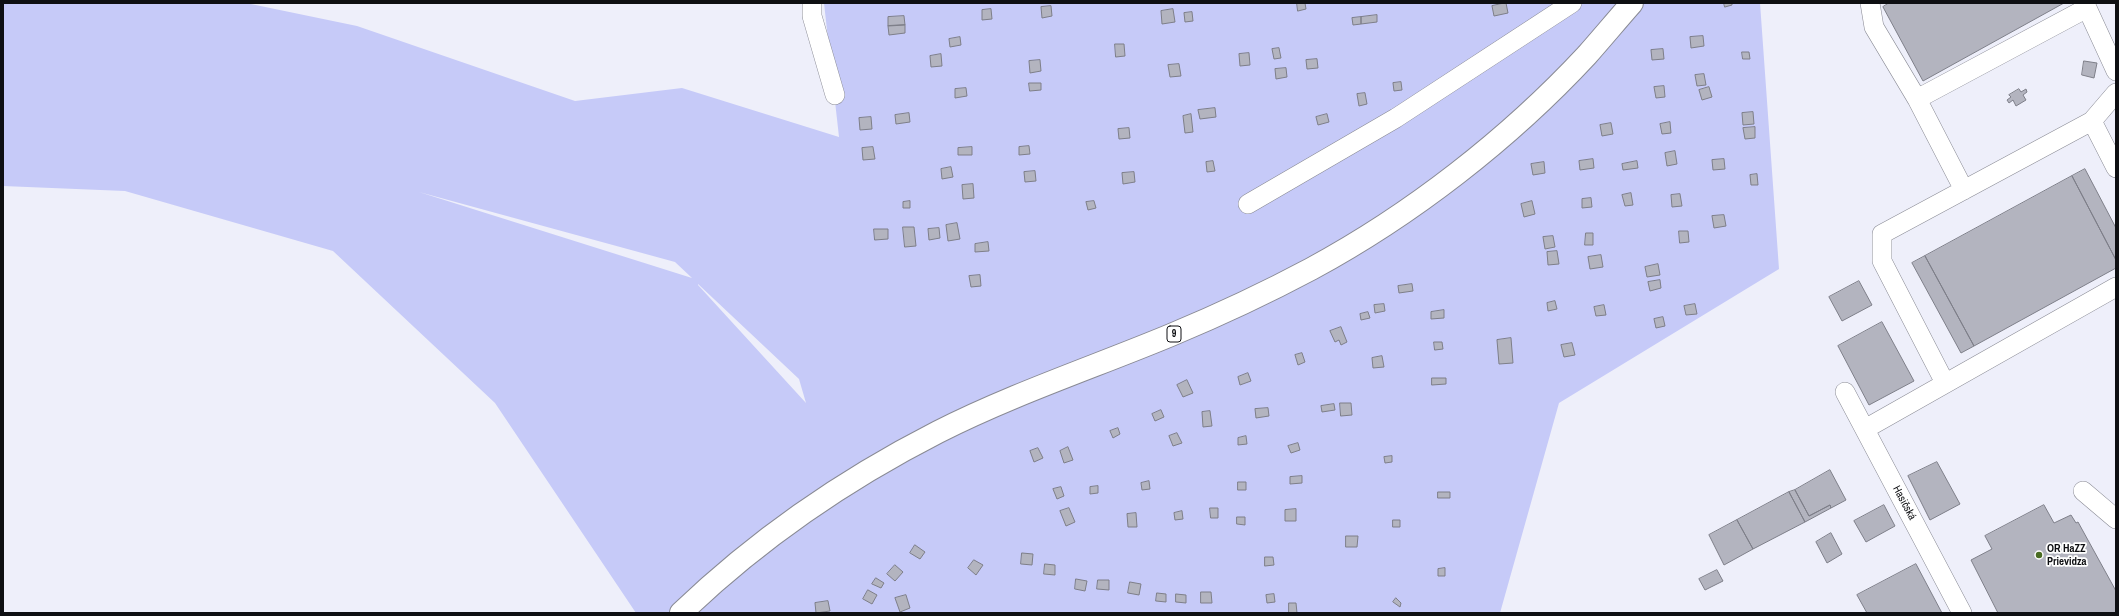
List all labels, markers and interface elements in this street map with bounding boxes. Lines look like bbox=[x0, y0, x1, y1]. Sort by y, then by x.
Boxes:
road number: 9 bbox=[1167, 326, 1181, 342]
street label: Hasičská bbox=[1889, 484, 1919, 522]
place label: OR HaZZ Prievidza bbox=[2047, 542, 2087, 568]
marker: OR HaZZ Prievidza bbox=[2034, 550, 2044, 560]

